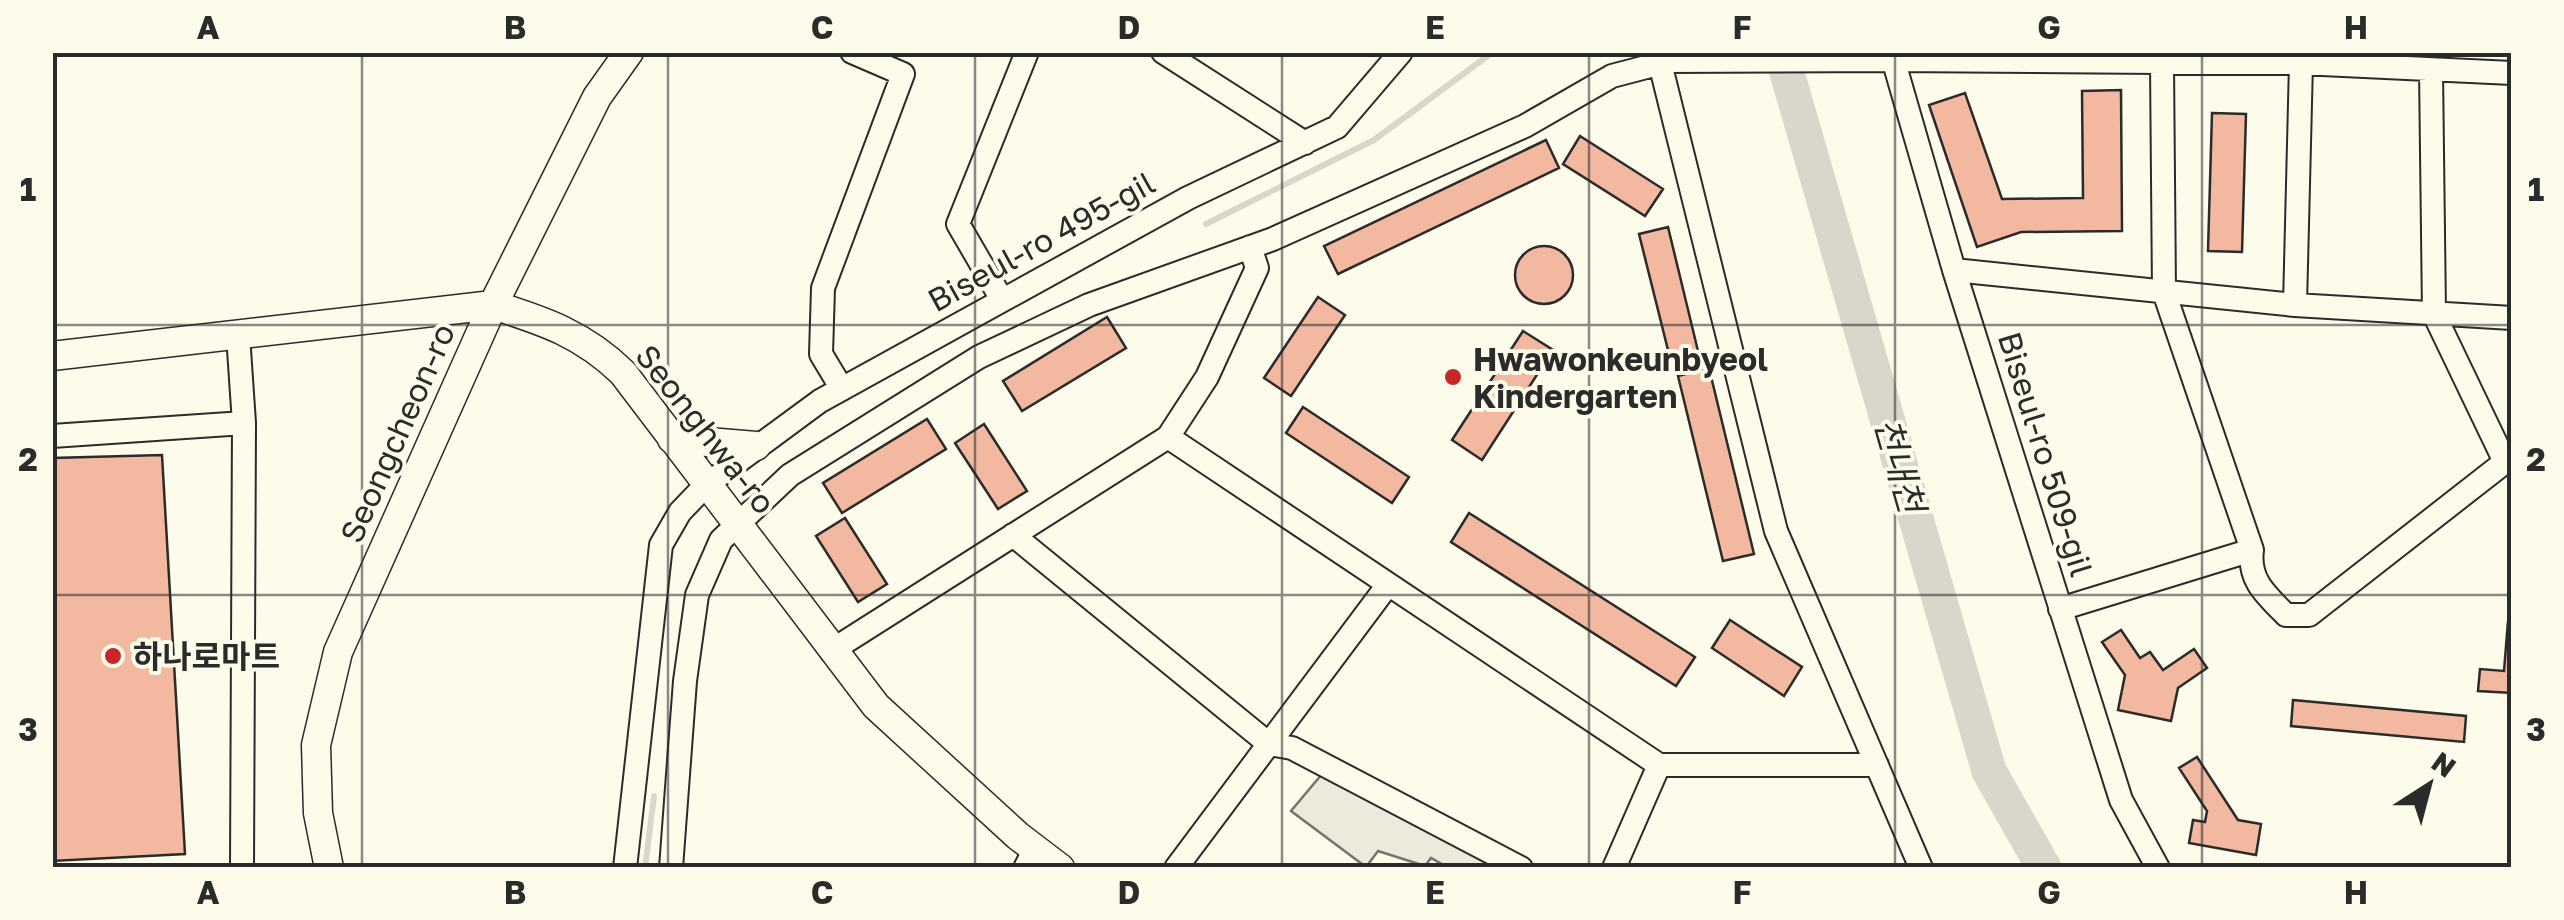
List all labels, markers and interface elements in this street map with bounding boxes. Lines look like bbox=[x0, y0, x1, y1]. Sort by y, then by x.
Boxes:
text: A bbox=[197, 8, 220, 46]
text: B bbox=[504, 8, 526, 46]
text: C bbox=[811, 8, 833, 46]
text: D bbox=[1118, 8, 1140, 46]
text: E bbox=[1425, 8, 1445, 46]
text: F bbox=[1732, 8, 1752, 46]
text: G bbox=[2037, 8, 2061, 46]
text: H bbox=[2344, 8, 2368, 46]
street label: Biseul-ro 495-gil bbox=[921, 163, 1161, 319]
text: 1 bbox=[20, 170, 36, 208]
text: 1 bbox=[2528, 170, 2544, 208]
street label: Seongcheon-ro bbox=[332, 318, 462, 548]
street label: Biseul-ro 509-gil bbox=[1991, 327, 2101, 581]
street label: Seonghwa-ro bbox=[628, 337, 784, 521]
place label: Hwawonkeunbyeol Kindergarten bbox=[1473, 340, 1768, 415]
marker: Hwawonkeunbyeol Kindergarten bbox=[1442, 366, 1464, 388]
water label: 천내천 bbox=[1866, 413, 1935, 521]
text: 2 bbox=[18, 440, 38, 478]
text: 2 bbox=[2526, 440, 2546, 478]
place label: 하나로마트 bbox=[133, 637, 280, 675]
marker: 하나로마트 bbox=[102, 645, 124, 667]
text: 3 bbox=[18, 710, 38, 748]
text: 3 bbox=[2526, 710, 2546, 748]
north arrow bbox=[2379, 735, 2479, 835]
text: N bbox=[2426, 745, 2462, 784]
text: A bbox=[197, 873, 220, 911]
text: B bbox=[504, 873, 526, 911]
text: C bbox=[811, 873, 833, 911]
text: D bbox=[1118, 873, 1140, 911]
text: E bbox=[1425, 873, 1445, 911]
text: F bbox=[1732, 873, 1752, 911]
text: G bbox=[2037, 873, 2061, 911]
text: H bbox=[2344, 873, 2368, 911]

